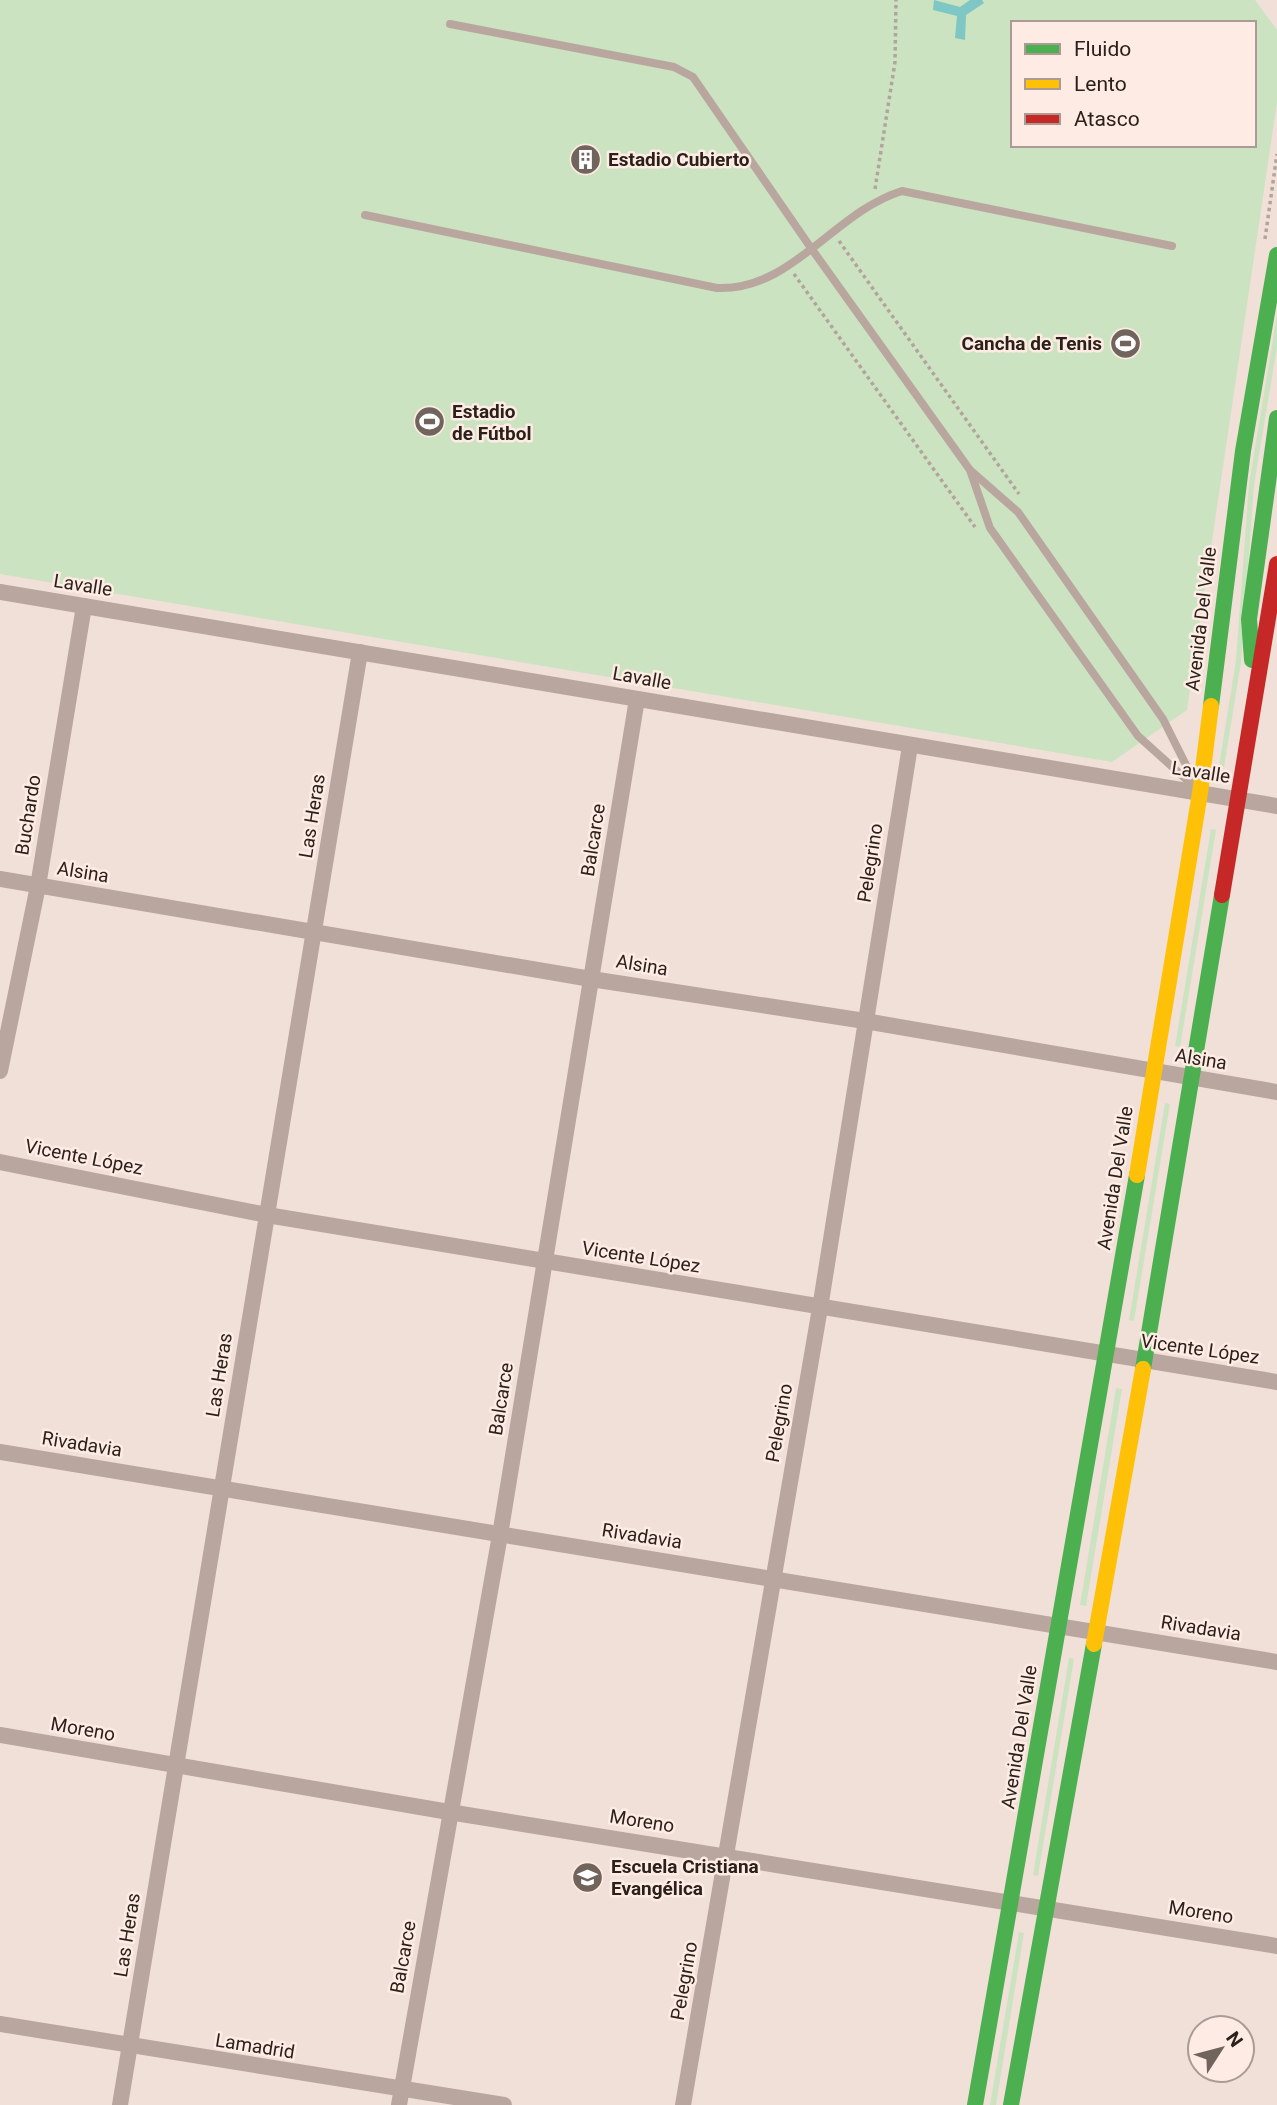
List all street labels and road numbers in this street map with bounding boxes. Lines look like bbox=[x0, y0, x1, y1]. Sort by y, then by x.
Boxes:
street label: Avenida Del Valle bbox=[1181, 546, 1221, 692]
street label: Lavalle bbox=[52, 569, 114, 601]
street label: Lavalle bbox=[611, 662, 673, 694]
street label: Lavalle bbox=[1170, 756, 1232, 788]
street label: Las Heras bbox=[294, 772, 330, 860]
street label: Buchardo bbox=[10, 773, 46, 857]
street label: Balcarce bbox=[576, 802, 610, 878]
street label: Pelegrino bbox=[852, 822, 888, 904]
street label: Alsina bbox=[55, 857, 111, 887]
street label: Alsina bbox=[614, 950, 670, 980]
street label: Alsina bbox=[1173, 1044, 1229, 1074]
street label: Avenida Del Valle bbox=[1092, 1105, 1138, 1251]
street label: Vicente López bbox=[23, 1134, 145, 1180]
street label: Vicente López bbox=[580, 1236, 702, 1278]
street label: Vicente López bbox=[1139, 1329, 1261, 1369]
street label: Las Heras bbox=[201, 1331, 237, 1419]
street label: Balcarce bbox=[484, 1361, 518, 1437]
street label: Pelegrino bbox=[761, 1382, 797, 1464]
street label: Rivadavia bbox=[40, 1426, 124, 1462]
street label: Rivadavia bbox=[600, 1518, 684, 1554]
street label: Rivadavia bbox=[1159, 1610, 1243, 1646]
street label: Avenida Del Valle bbox=[996, 1664, 1042, 1810]
street label: Moreno bbox=[49, 1712, 117, 1746]
street label: Moreno bbox=[608, 1805, 676, 1837]
street label: Las Heras bbox=[109, 1891, 145, 1979]
street label: Moreno bbox=[1167, 1896, 1235, 1928]
street label: Balcarce bbox=[385, 1919, 421, 1995]
street label: Pelegrino bbox=[666, 1940, 702, 2022]
street label: Lamadrid bbox=[214, 2028, 296, 2064]

